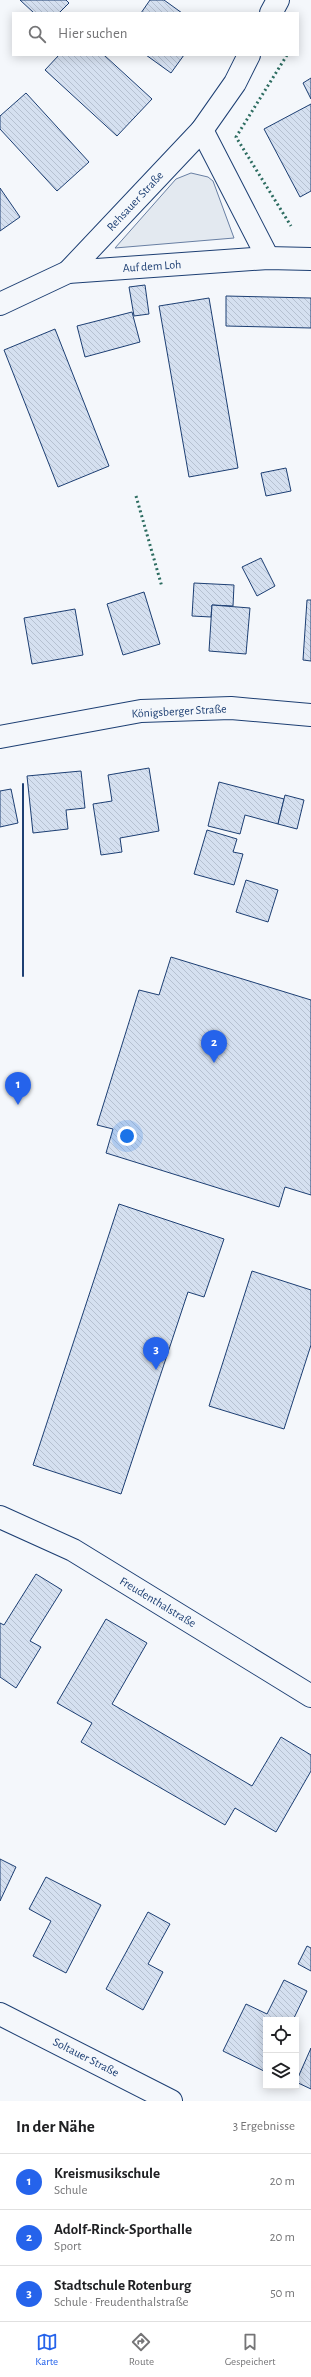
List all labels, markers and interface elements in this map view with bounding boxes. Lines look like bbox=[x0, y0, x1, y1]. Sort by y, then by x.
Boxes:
search box bbox=[12, 12, 299, 56]
icon: search bbox=[26, 23, 48, 45]
text: Hier suchen bbox=[58, 26, 128, 41]
street label: Rehsauer Straße bbox=[105, 169, 165, 233]
street label: Auf dem Loh bbox=[122, 258, 182, 274]
street label: Königsberger Straße bbox=[131, 703, 227, 719]
pin: 2 bbox=[201, 1030, 227, 1063]
pin: 1 bbox=[5, 1072, 31, 1105]
your location bbox=[117, 1126, 137, 1146]
pin: 3 bbox=[143, 1337, 169, 1370]
street label: Freudenthalstraße bbox=[118, 1575, 198, 1629]
map controls bbox=[263, 2017, 299, 2089]
button: locate bbox=[263, 2017, 299, 2053]
street label: Soltauer Straße bbox=[51, 2035, 121, 2079]
button: layers bbox=[263, 2053, 299, 2089]
text: In der Nähe bbox=[16, 2118, 95, 2135]
text: 3 Ergebnisse bbox=[233, 2120, 295, 2133]
text: Kreismusikschule bbox=[54, 2166, 160, 2181]
text: 1 bbox=[27, 2175, 31, 2188]
text: 20 m bbox=[270, 2175, 295, 2188]
text: Schule bbox=[54, 2184, 87, 2197]
text: Adolf-Rinck-Sporthalle bbox=[54, 2222, 192, 2237]
text: 2 bbox=[26, 2231, 32, 2244]
text: 20 m bbox=[270, 2231, 295, 2244]
text: Sport bbox=[54, 2240, 81, 2253]
text: Stadtschule Rotenburg bbox=[54, 2278, 191, 2293]
text: 3 bbox=[26, 2287, 32, 2300]
text: 50 m bbox=[270, 2287, 295, 2300]
text: Schule · Freudenthalstraße bbox=[54, 2296, 189, 2309]
tab: Karte bbox=[35, 2331, 58, 2368]
tab: Route bbox=[129, 2331, 154, 2368]
tab: Gespeichert bbox=[225, 2331, 276, 2368]

